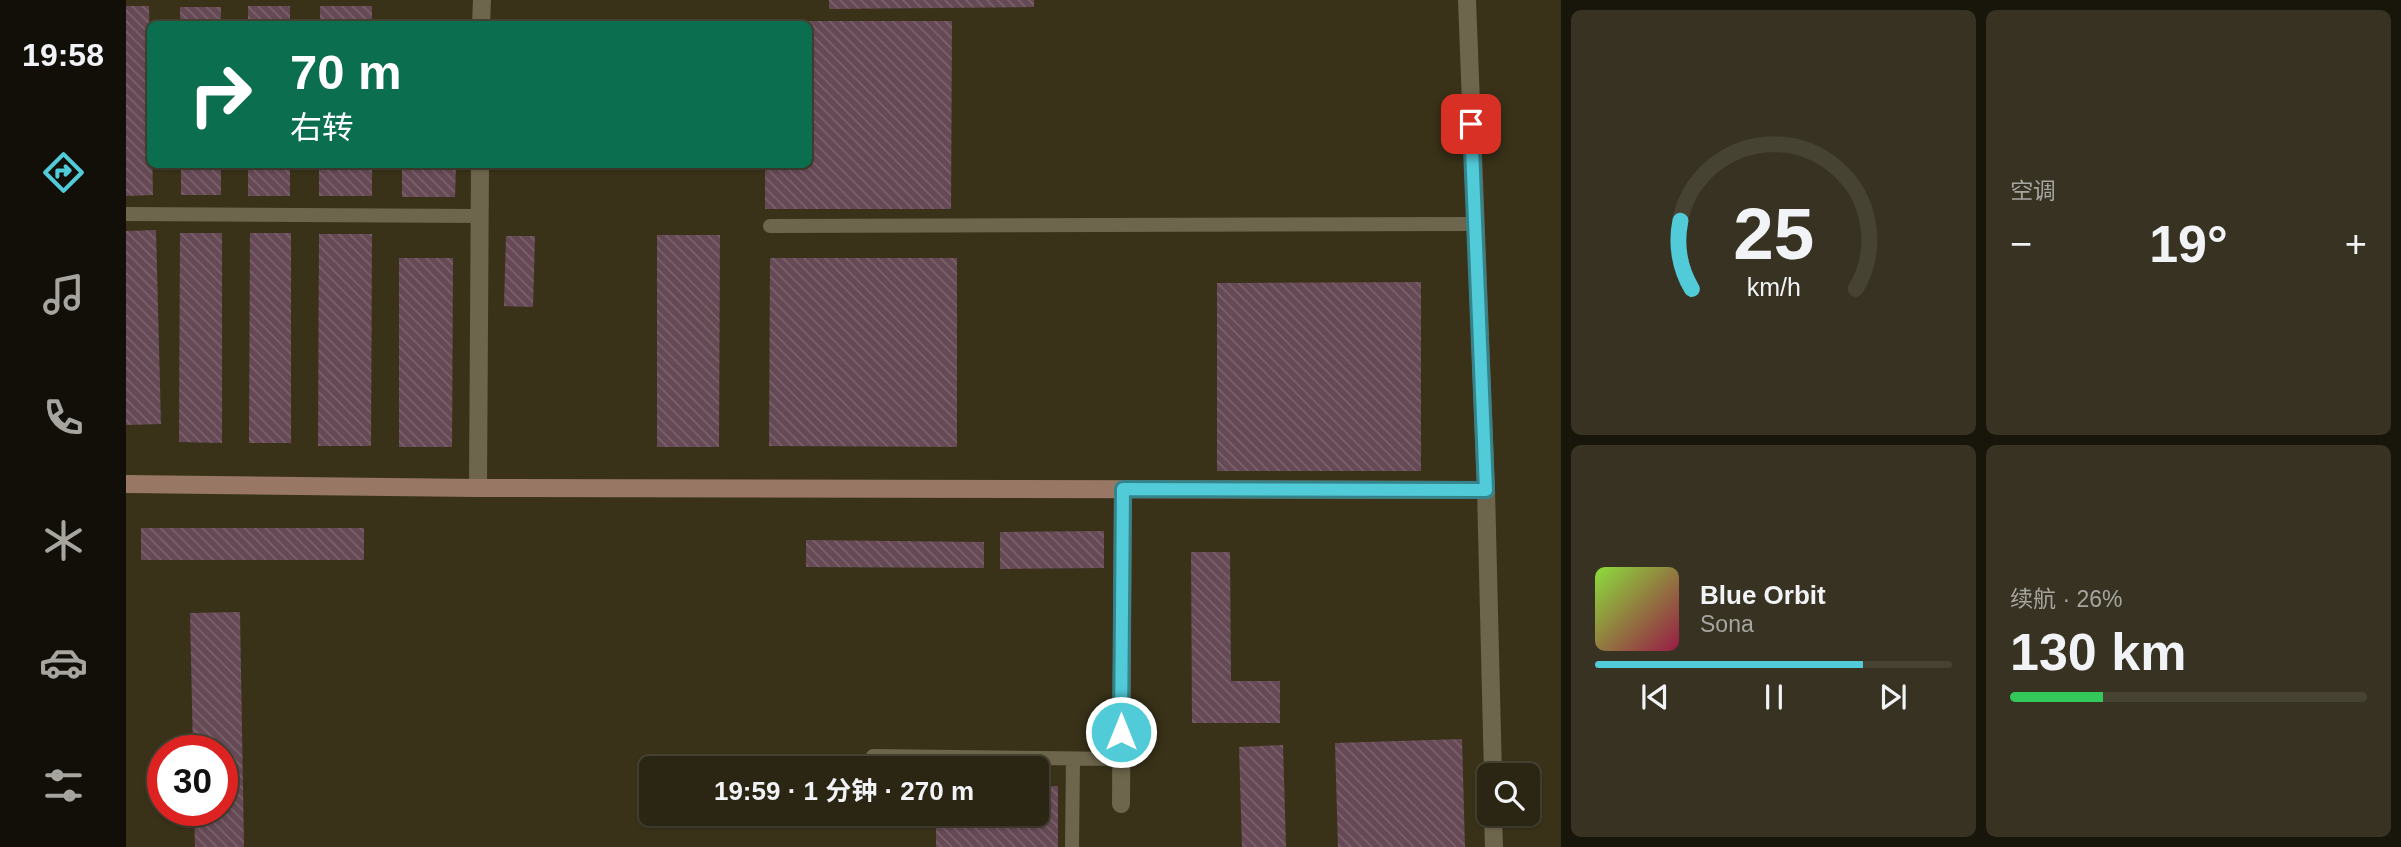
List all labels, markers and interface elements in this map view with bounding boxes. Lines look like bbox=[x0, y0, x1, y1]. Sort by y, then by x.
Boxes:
text: 19:58 bbox=[22, 37, 104, 73]
text: 70 m bbox=[290, 45, 402, 99]
icon: right bbox=[175, 49, 266, 140]
pin bbox=[1441, 94, 1501, 154]
icon: arrive bbox=[1452, 105, 1490, 143]
text: 右转 bbox=[290, 110, 354, 146]
icon: directions bbox=[39, 148, 88, 197]
text: 空调 bbox=[2010, 178, 2056, 204]
text: 25 bbox=[1733, 193, 1814, 274]
text: 19° bbox=[2149, 215, 2228, 273]
text: − bbox=[2010, 223, 2032, 265]
text: + bbox=[2345, 223, 2367, 265]
icon: music bbox=[39, 270, 88, 319]
text: km/h bbox=[1746, 272, 1801, 300]
icon: phone bbox=[39, 393, 88, 442]
icon: climate bbox=[39, 516, 88, 565]
text: Blue Orbit bbox=[1700, 580, 1826, 610]
text: 续航 · 26% bbox=[2010, 586, 2122, 612]
text: Sona bbox=[1700, 611, 1754, 637]
text: 130 km bbox=[2010, 623, 2186, 681]
icon: car bbox=[39, 638, 88, 687]
icon: previous bbox=[1636, 678, 1674, 716]
icon: pause bbox=[1755, 678, 1793, 716]
icon: next bbox=[1874, 678, 1912, 716]
position arrow bbox=[1084, 695, 1158, 769]
speed limit sign: 30 bbox=[147, 735, 238, 826]
icon: filters bbox=[39, 761, 88, 810]
map controls bbox=[1477, 763, 1540, 826]
button: search bbox=[1477, 763, 1540, 826]
text: 19:59 · 1 分钟 · 270 m bbox=[714, 776, 974, 806]

